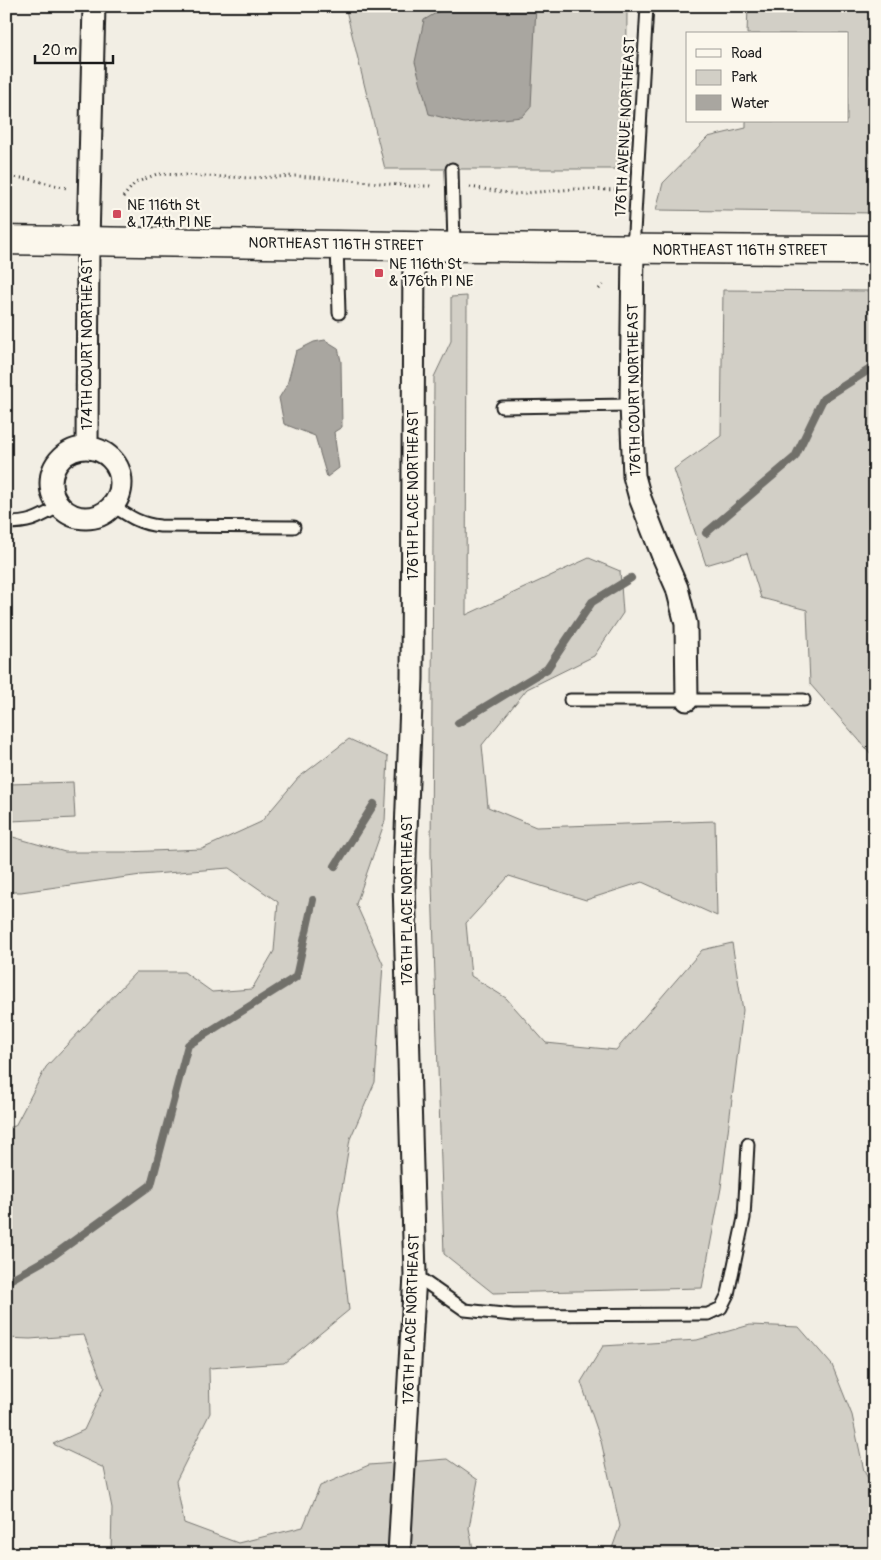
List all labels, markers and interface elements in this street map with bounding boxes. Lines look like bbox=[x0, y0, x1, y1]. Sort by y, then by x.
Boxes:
scale bar bbox=[35, 32, 112, 64]
legend bbox=[686, 32, 848, 122]
street label: 176TH AVENUE NORTHEAST bbox=[611, 36, 640, 218]
text: 20 m bbox=[42, 41, 77, 60]
text: Road bbox=[731, 44, 762, 63]
text: Park bbox=[731, 68, 758, 87]
text: Water bbox=[731, 94, 770, 113]
place label: NE 116th St & 174th Pl NE bbox=[127, 196, 212, 232]
marker: NE 116th St & 174th Pl NE bbox=[111, 208, 123, 220]
street label: NORTHEAST 116TH STREET bbox=[248, 233, 424, 256]
street label: NORTHEAST 116TH STREET bbox=[652, 241, 828, 260]
place label: NE 116th St & 176th Pl NE bbox=[389, 255, 474, 291]
street label: 174TH COURT NORTHEAST bbox=[78, 258, 97, 430]
marker: NE 116th St & 176th Pl NE bbox=[373, 267, 385, 279]
street label: 176TH COURT NORTHEAST bbox=[623, 303, 646, 477]
street label: 176TH PLACE NORTHEAST bbox=[404, 409, 423, 581]
street label: 176TH PLACE NORTHEAST bbox=[398, 814, 417, 986]
street label: 176TH PLACE NORTHEAST bbox=[399, 1233, 424, 1405]

